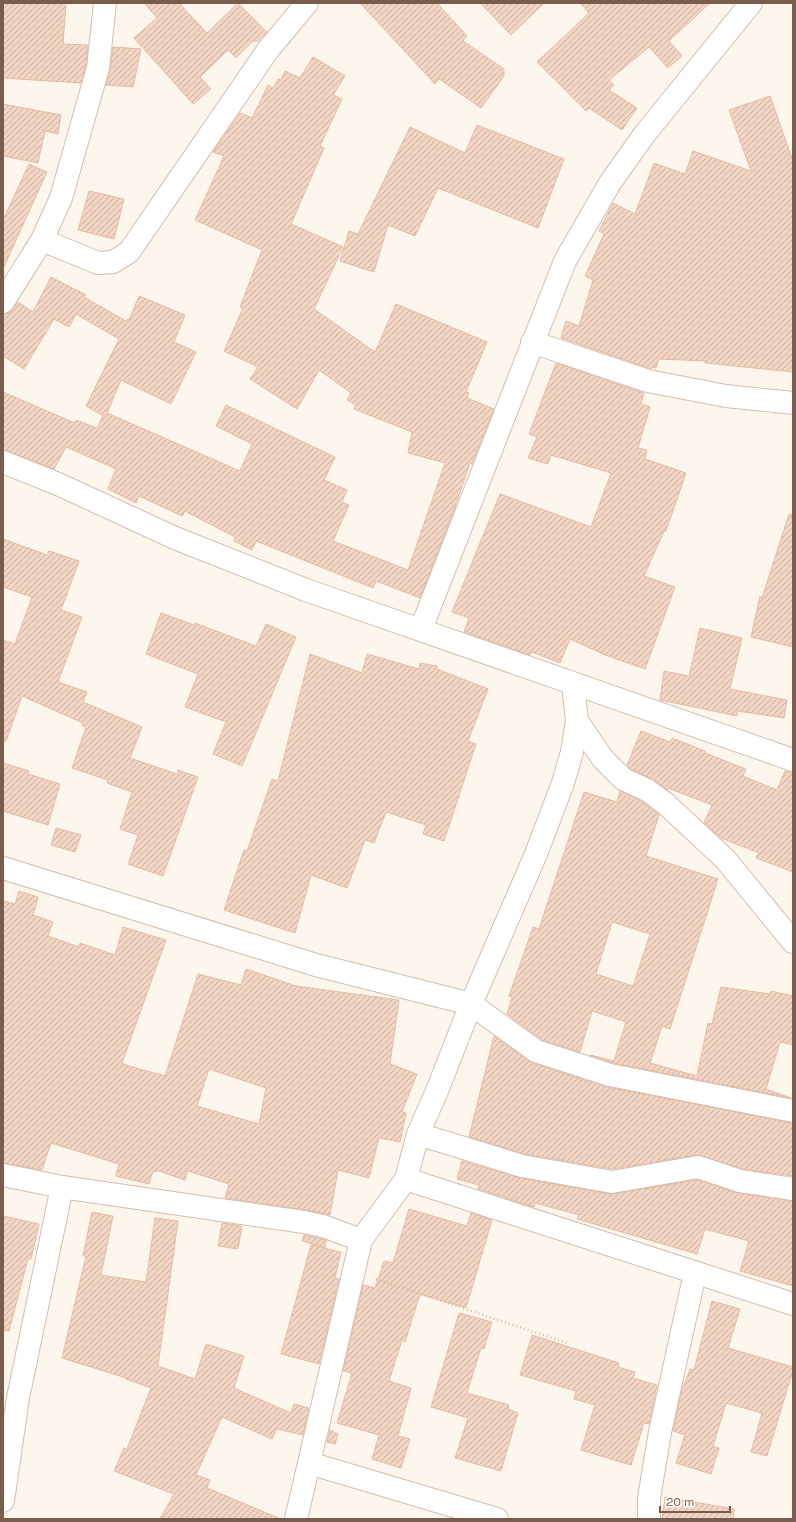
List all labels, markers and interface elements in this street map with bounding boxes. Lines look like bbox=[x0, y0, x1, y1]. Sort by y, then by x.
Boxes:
scale bar bbox=[660, 1488, 730, 1514]
text: 20 m bbox=[666, 1494, 694, 1510]

